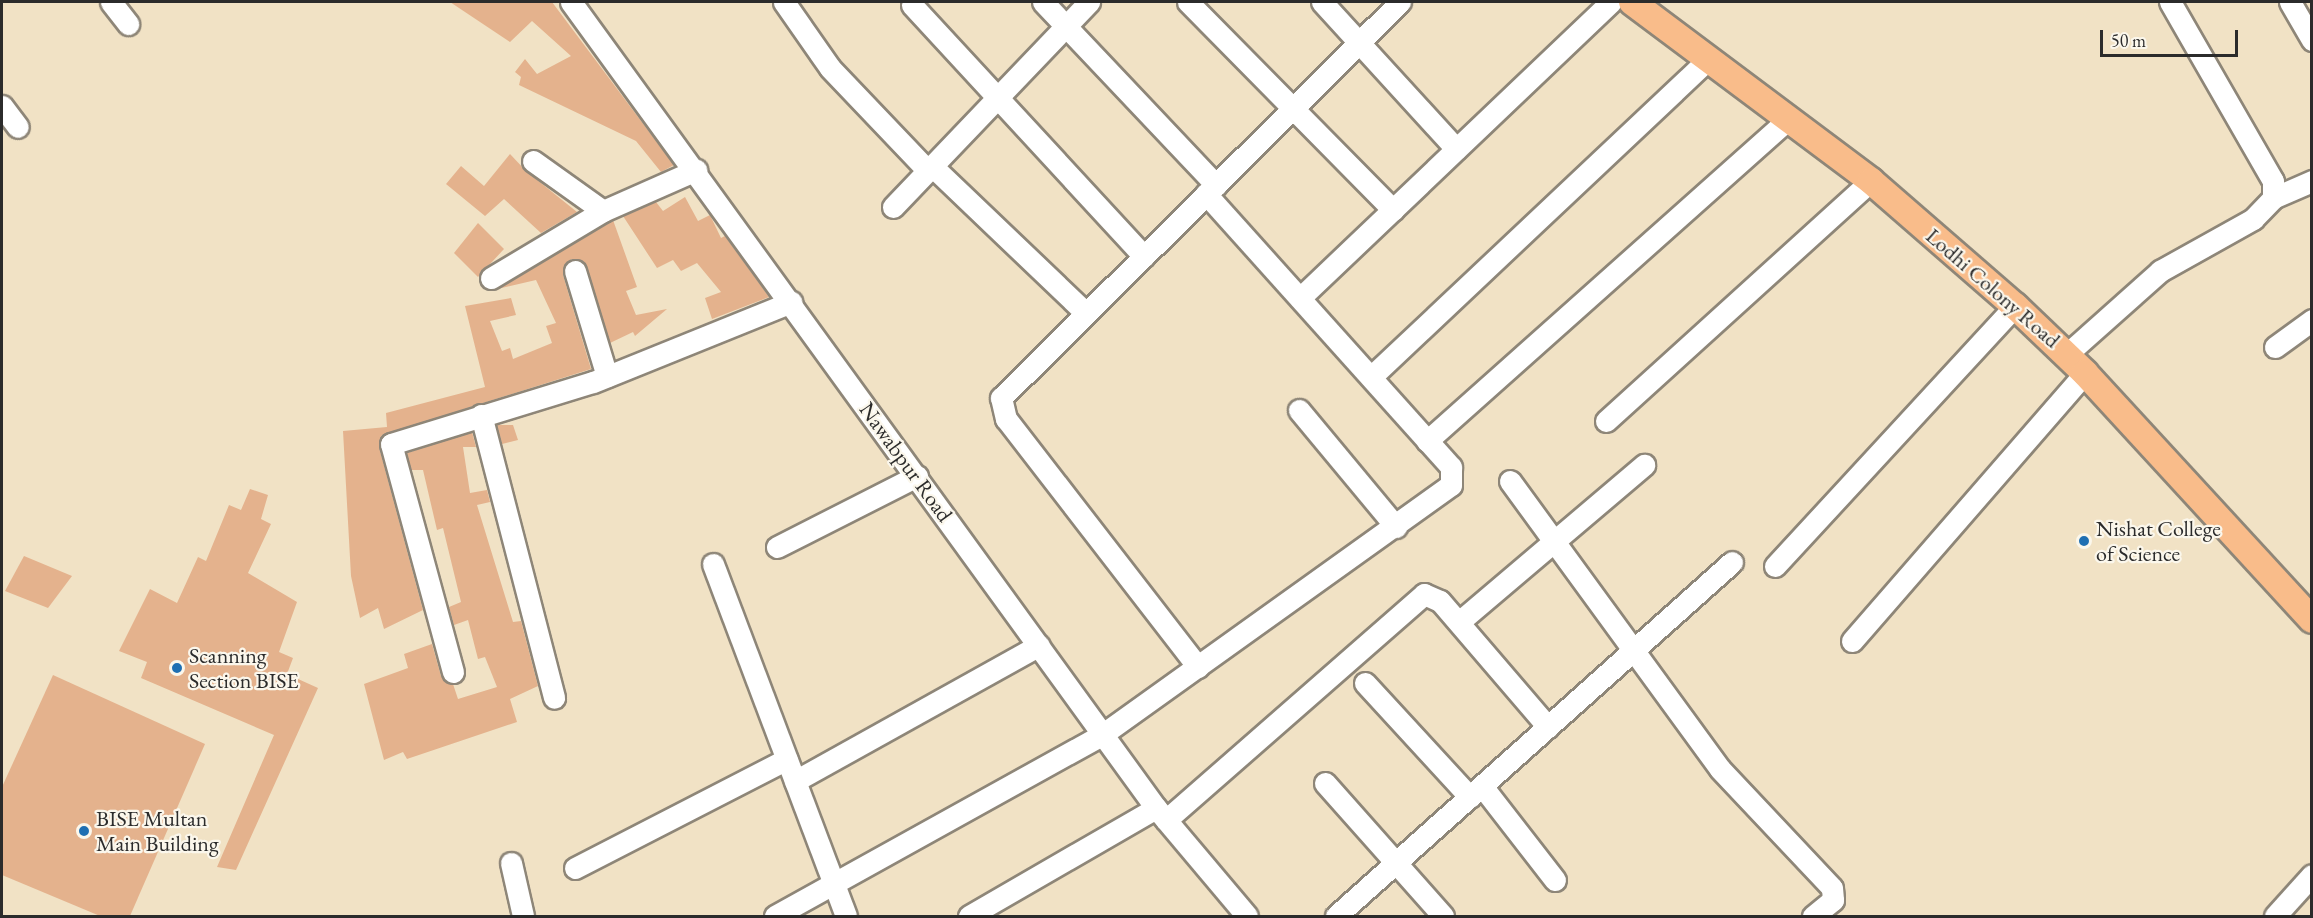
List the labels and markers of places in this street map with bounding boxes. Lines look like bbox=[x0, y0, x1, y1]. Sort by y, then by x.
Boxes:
place label: Nishat College of Science bbox=[2096, 515, 2221, 566]
marker: Nishat College of Science bbox=[2077, 534, 2091, 548]
place label: Scanning Section BISE bbox=[189, 642, 299, 694]
marker: Scanning Section BISE bbox=[170, 661, 184, 675]
place label: BISE Multan Main Building bbox=[96, 805, 218, 856]
marker: BISE Multan Main Building bbox=[77, 824, 91, 838]

